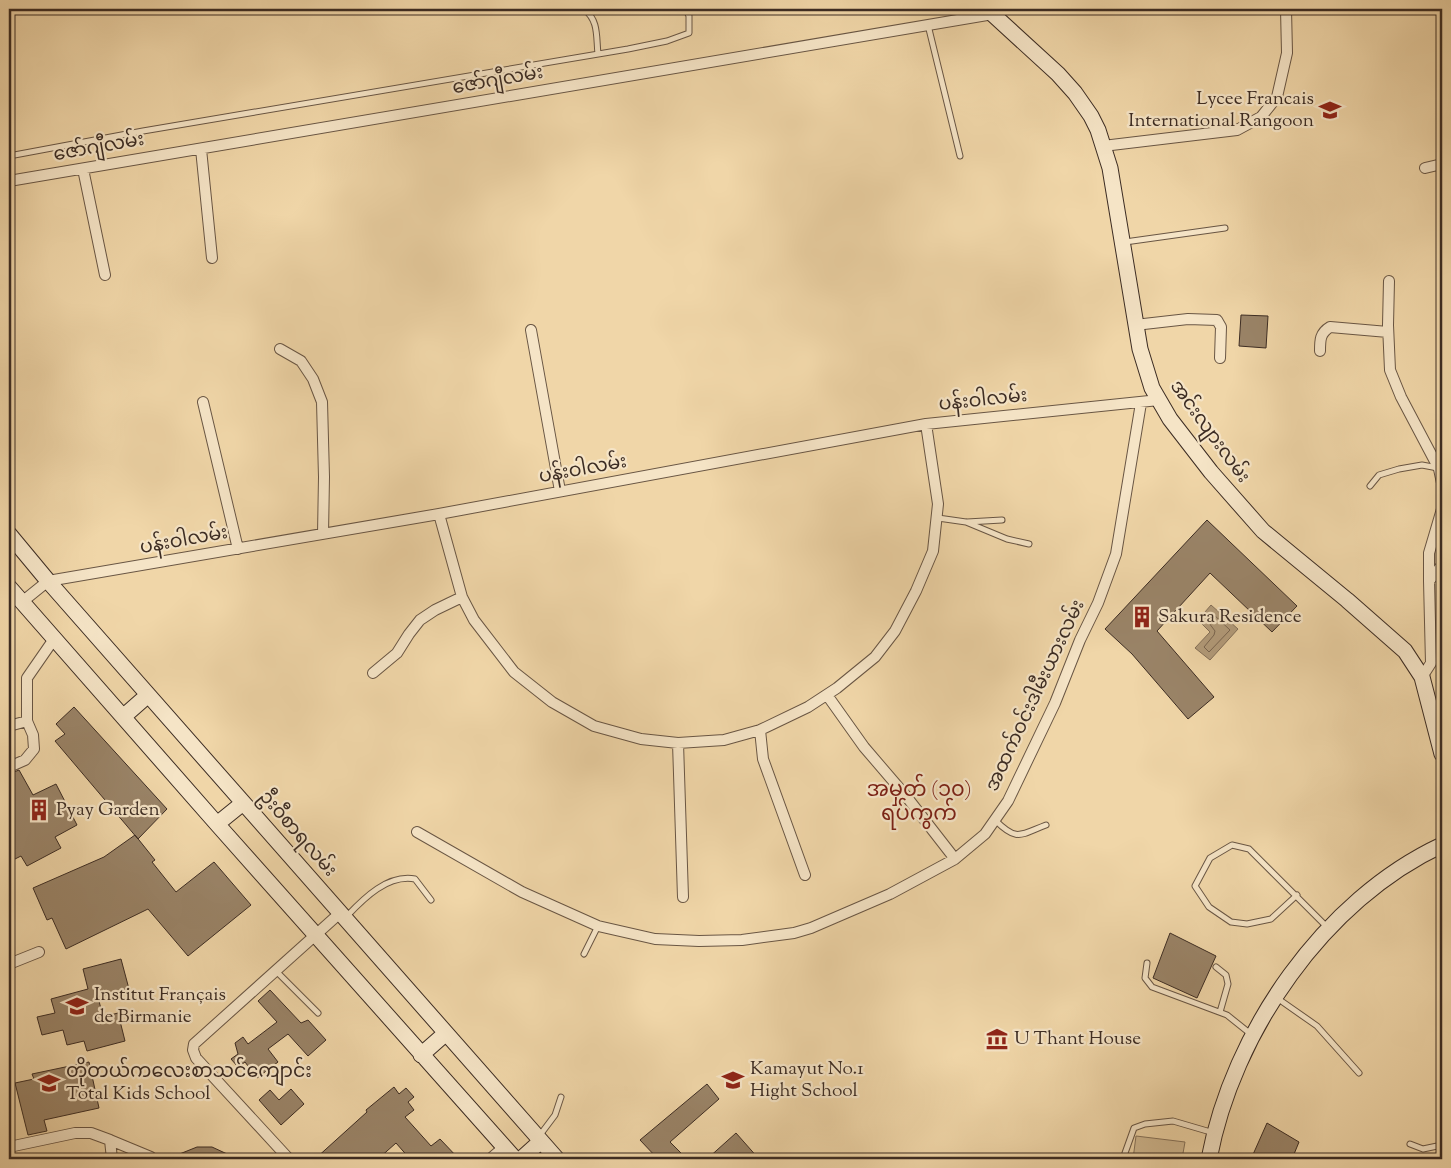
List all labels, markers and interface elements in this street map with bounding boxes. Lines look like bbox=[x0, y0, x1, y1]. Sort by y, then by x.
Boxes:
street label: ဇော်ဂျီလမ်း bbox=[450, 57, 546, 102]
place label: Lycee Francais International Rangoon bbox=[1128, 86, 1314, 135]
school or university icon: Lycee Francais International Rangoon bbox=[1317, 97, 1343, 123]
street label: ဇော်ဂျီလမ်း bbox=[51, 124, 147, 169]
street label: အင်းလျားလမ်း bbox=[1162, 373, 1258, 489]
street label: ပန်းဝါလမ်း bbox=[937, 380, 1029, 419]
street label: ပန်းဝါလမ်း bbox=[536, 446, 629, 491]
street label: ပန်းဝါလမ်း bbox=[137, 517, 230, 562]
street label: အထက်ဝင်းဒါမီးယားလမ်း bbox=[977, 594, 1092, 796]
building icon: Sakura Residence bbox=[1129, 604, 1155, 630]
place label: Sakura Residence bbox=[1158, 604, 1302, 631]
district label: အမှတ် (၁၀) ရပ်ကွက် bbox=[866, 773, 972, 830]
street label: ဦးဝီစာရလမ်း bbox=[252, 783, 345, 883]
building icon: Pyay Garden bbox=[26, 797, 52, 823]
place label: Pyay Garden bbox=[56, 797, 160, 824]
place label: Institut Français de Birmanie bbox=[94, 982, 226, 1031]
school or university icon: Institut Français de Birmanie bbox=[64, 993, 90, 1019]
museum icon: U Thant House bbox=[984, 1026, 1010, 1052]
place label: U Thant House bbox=[1014, 1026, 1141, 1053]
place label: တိုတယ်ကလေးစာသင်ကျောင်း Total Kids School bbox=[66, 1056, 312, 1108]
place label: Kamayut No.1 Hight School bbox=[750, 1056, 864, 1105]
school or university icon: Kamayut No.1 Hight School bbox=[720, 1067, 746, 1093]
school or university icon: တိုတယ်ကလေးစာသင်ကျောင်း Total Kids School bbox=[36, 1070, 62, 1096]

